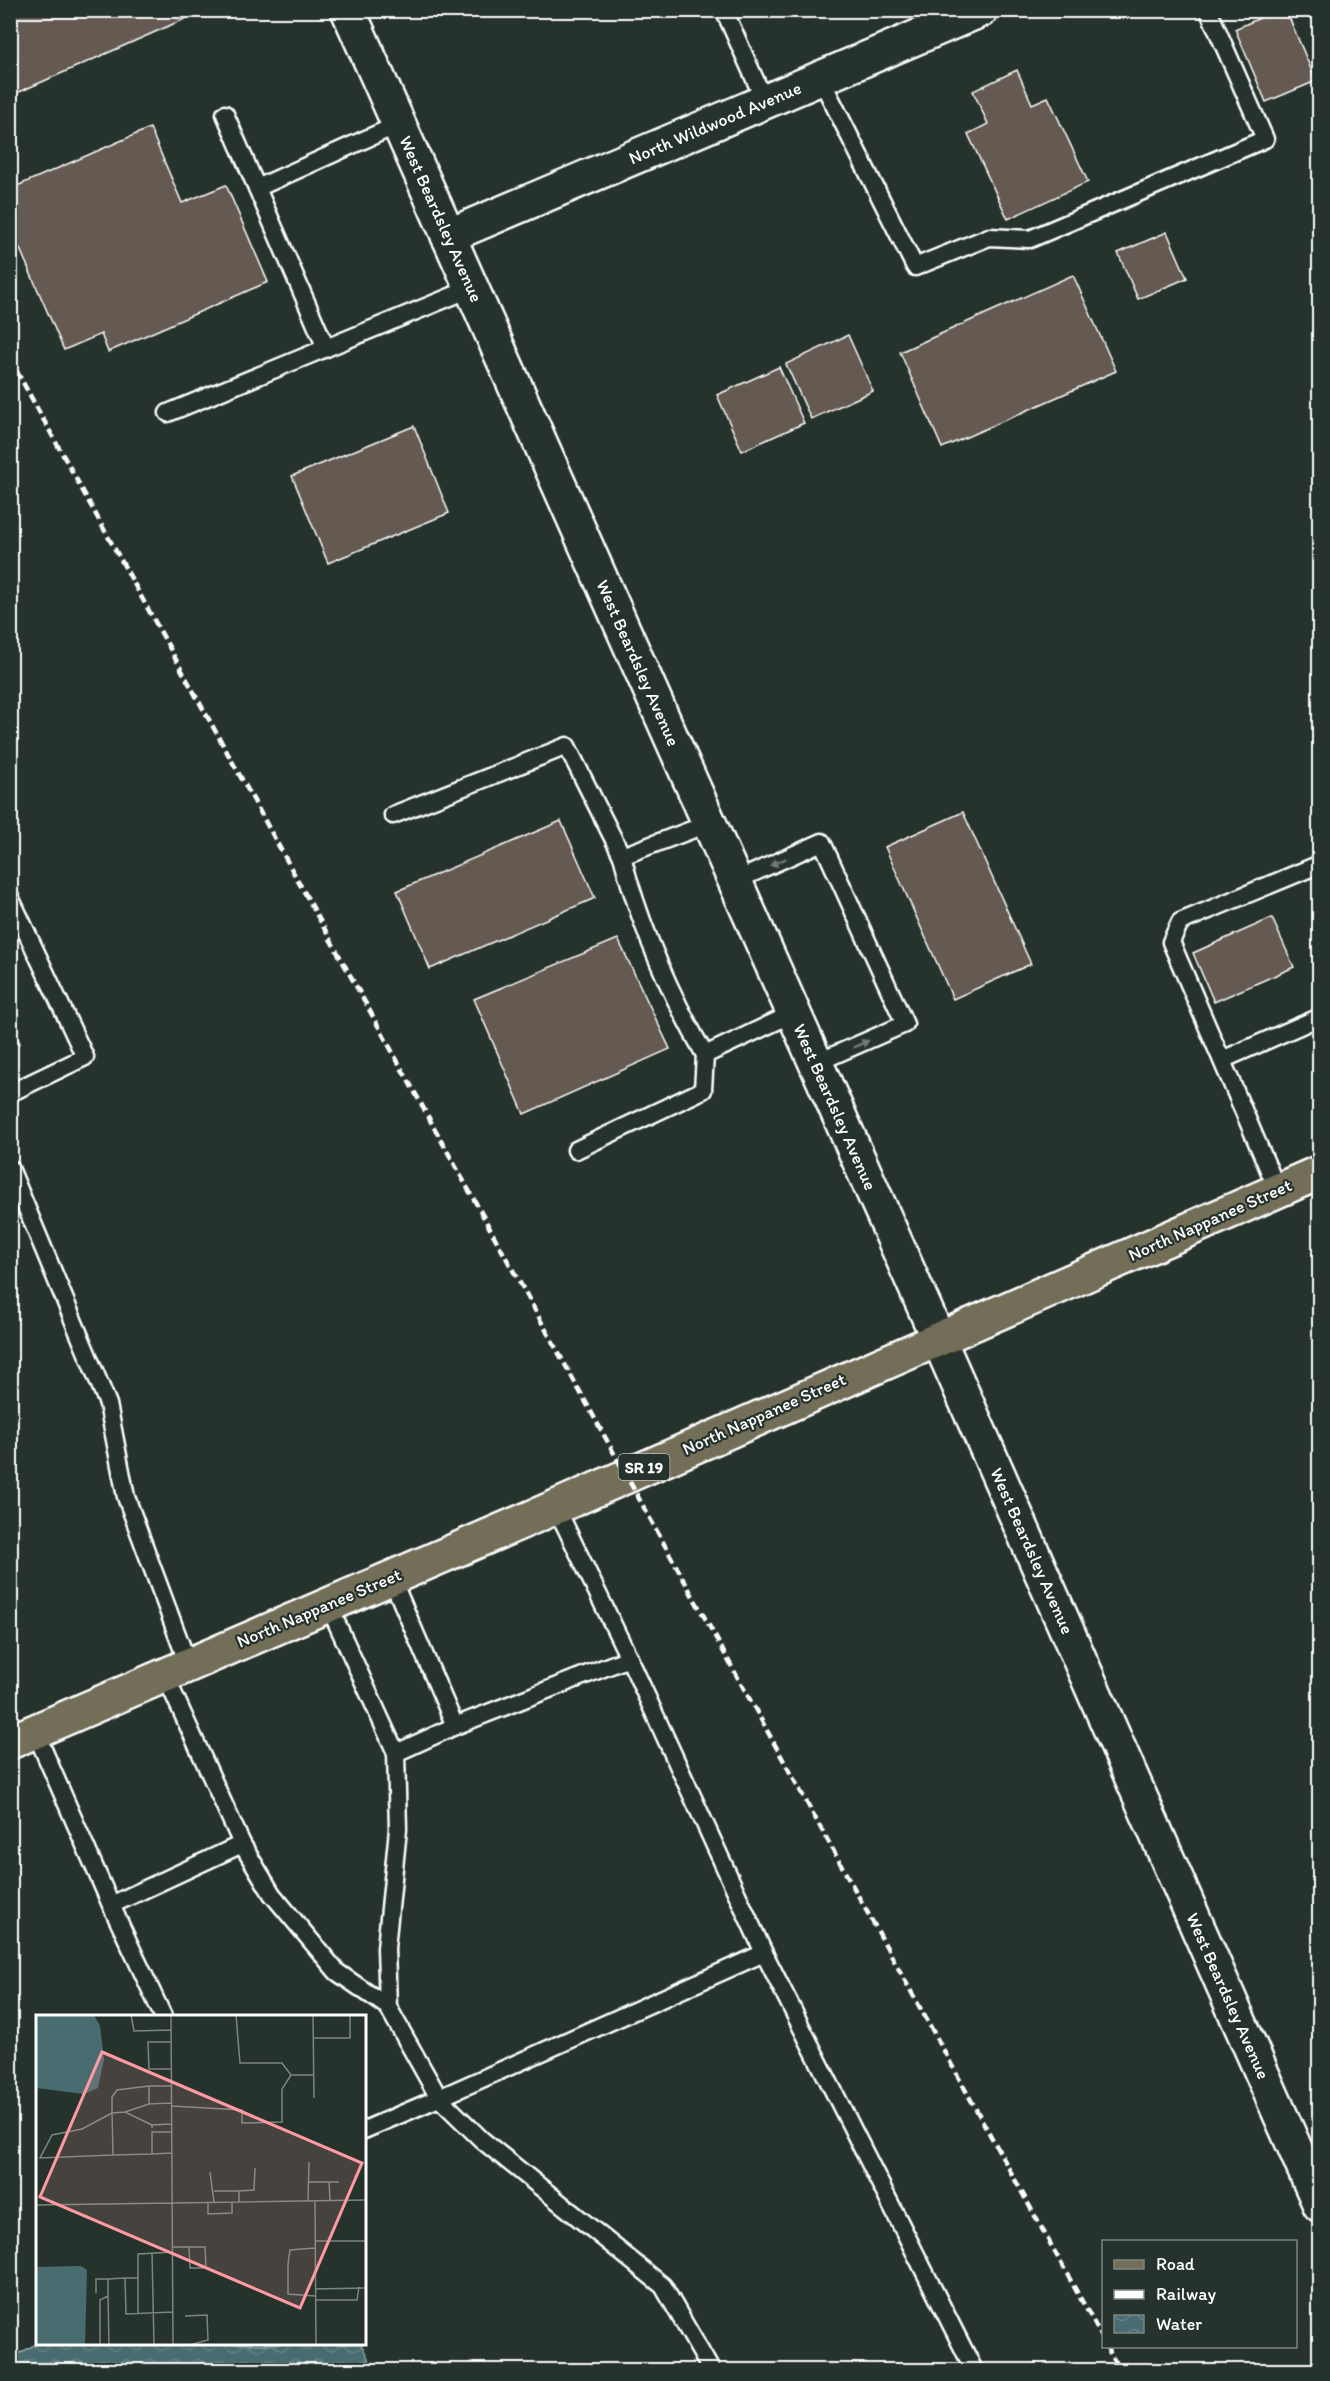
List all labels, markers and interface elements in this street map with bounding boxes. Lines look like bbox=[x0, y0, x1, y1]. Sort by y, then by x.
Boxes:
street label: North Wildwood Avenue bbox=[625, 77, 805, 169]
street label: West Beardsley Avenue bbox=[394, 132, 488, 306]
street label: West Beardsley Avenue bbox=[591, 576, 685, 750]
one-way arrow bbox=[770, 857, 787, 866]
street label: West Beardsley Avenue bbox=[788, 1020, 882, 1194]
one-way arrow bbox=[852, 1039, 870, 1049]
street label: North Nappanee Street bbox=[1125, 1174, 1295, 1266]
street label: North Nappanee Street bbox=[679, 1368, 849, 1460]
road number: SR 19 bbox=[618, 1454, 670, 1480]
street label: West Beardsley Avenue bbox=[985, 1464, 1079, 1638]
street label: North Nappanee Street bbox=[233, 1563, 405, 1653]
street label: West Beardsley Avenue bbox=[1181, 1909, 1275, 2083]
inset map bbox=[36, 2015, 366, 2345]
legend bbox=[1102, 2240, 1297, 2348]
text: Road bbox=[1156, 2253, 1195, 2275]
text: Railway bbox=[1156, 2283, 1217, 2305]
text: Water bbox=[1156, 2313, 1202, 2335]

